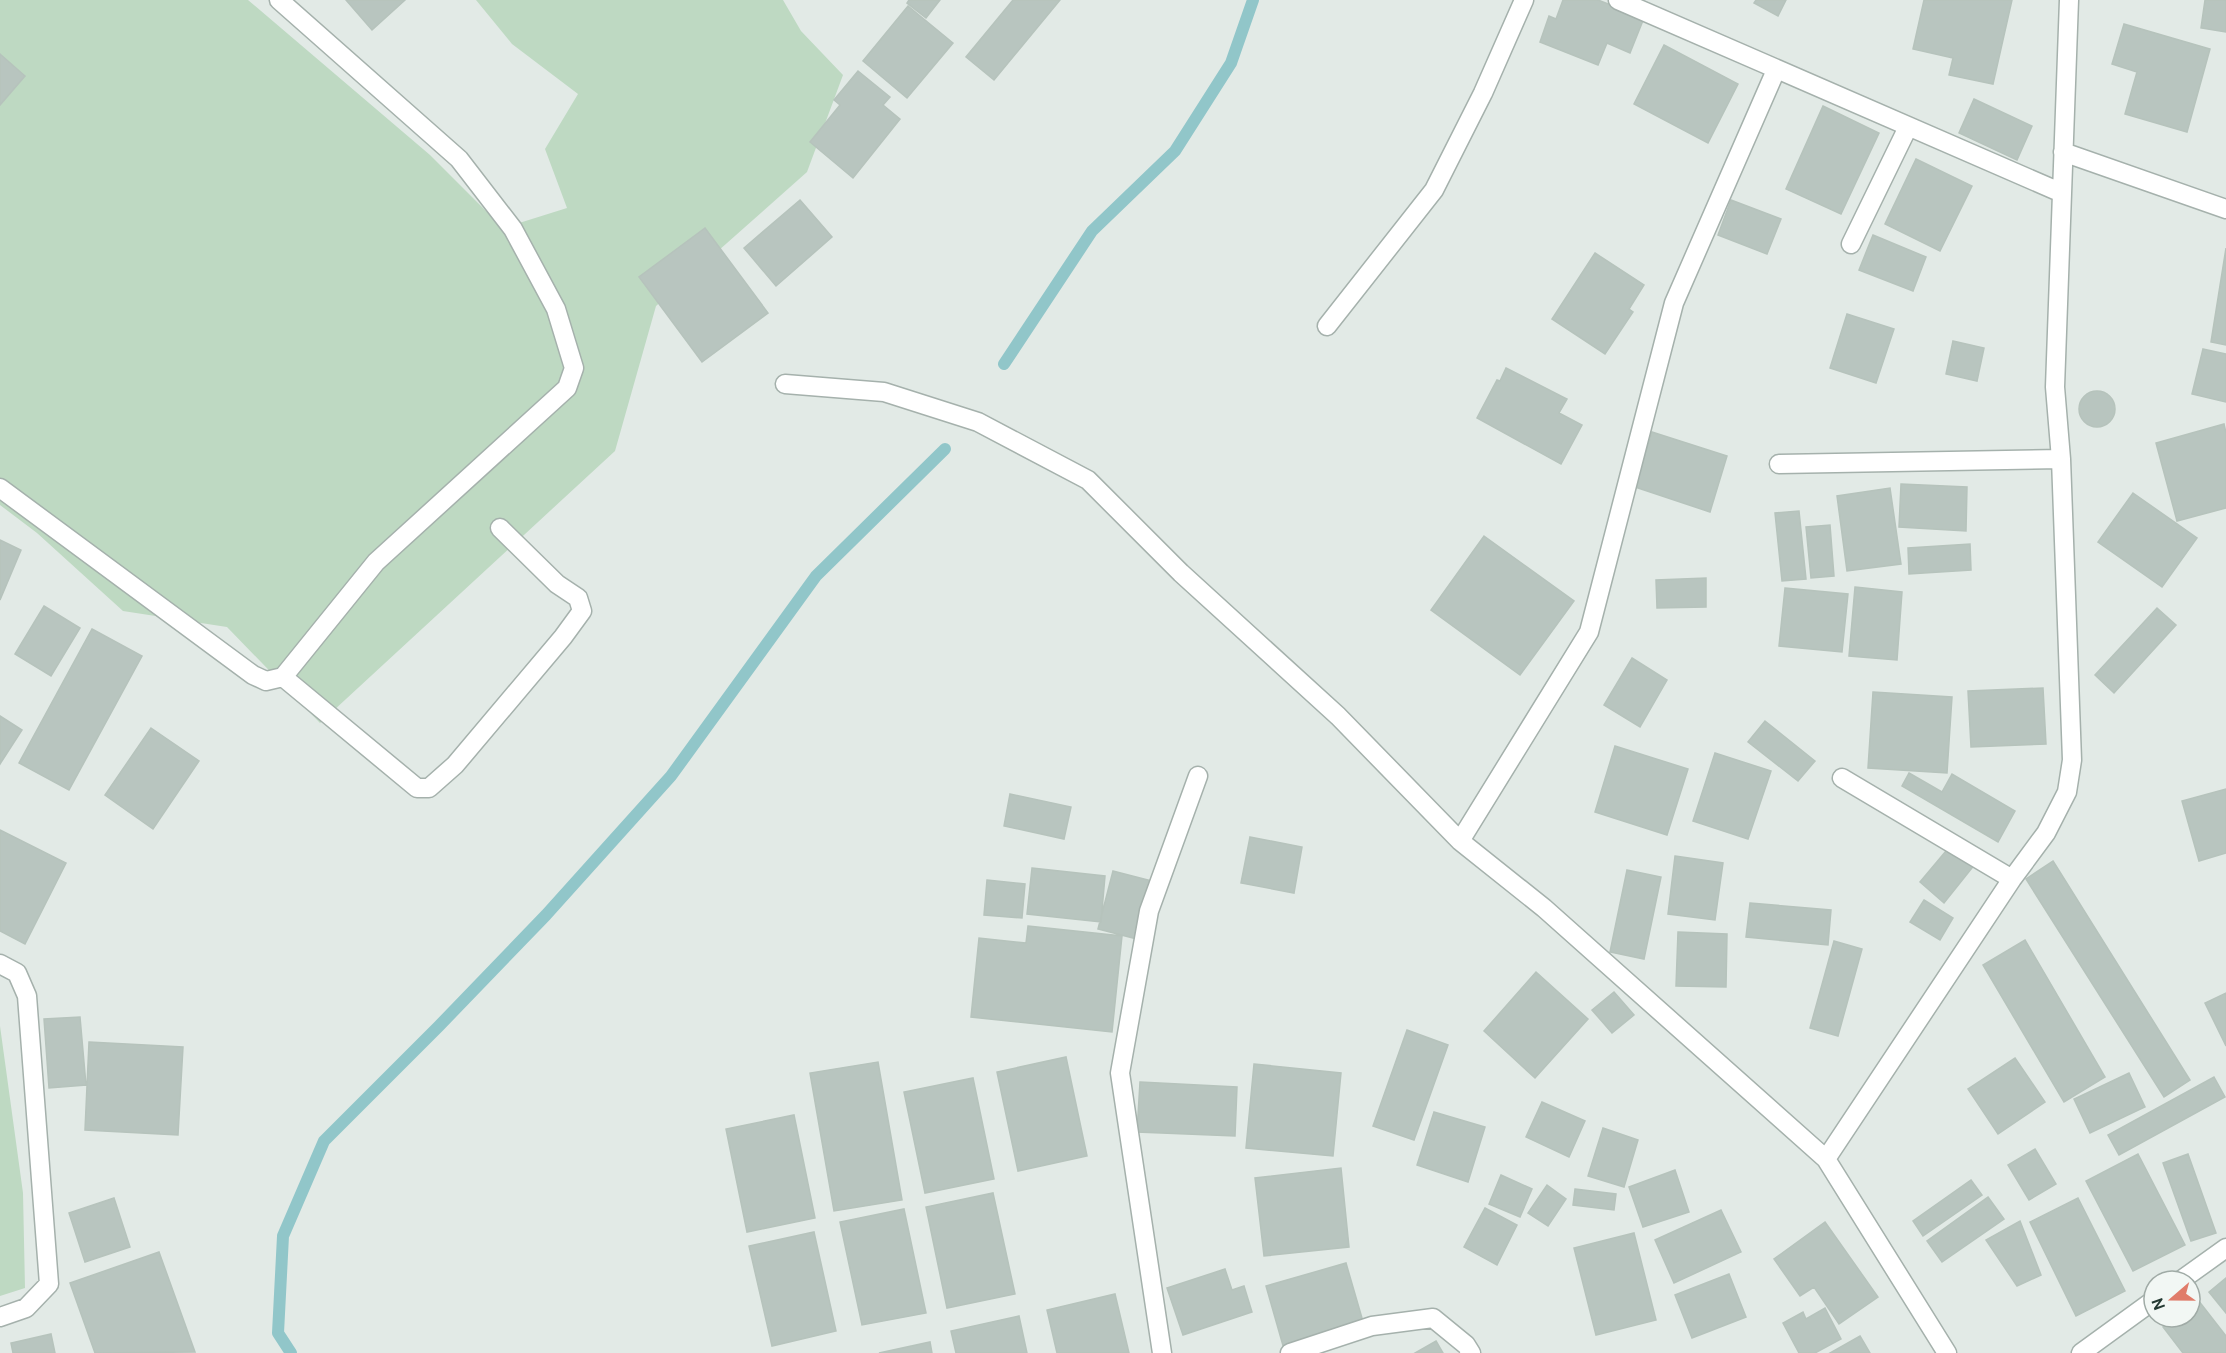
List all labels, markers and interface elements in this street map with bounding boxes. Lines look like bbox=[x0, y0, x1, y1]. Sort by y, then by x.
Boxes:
north arrow bbox=[2142, 1269, 2202, 1329]
text: N bbox=[2148, 1295, 2169, 1313]

